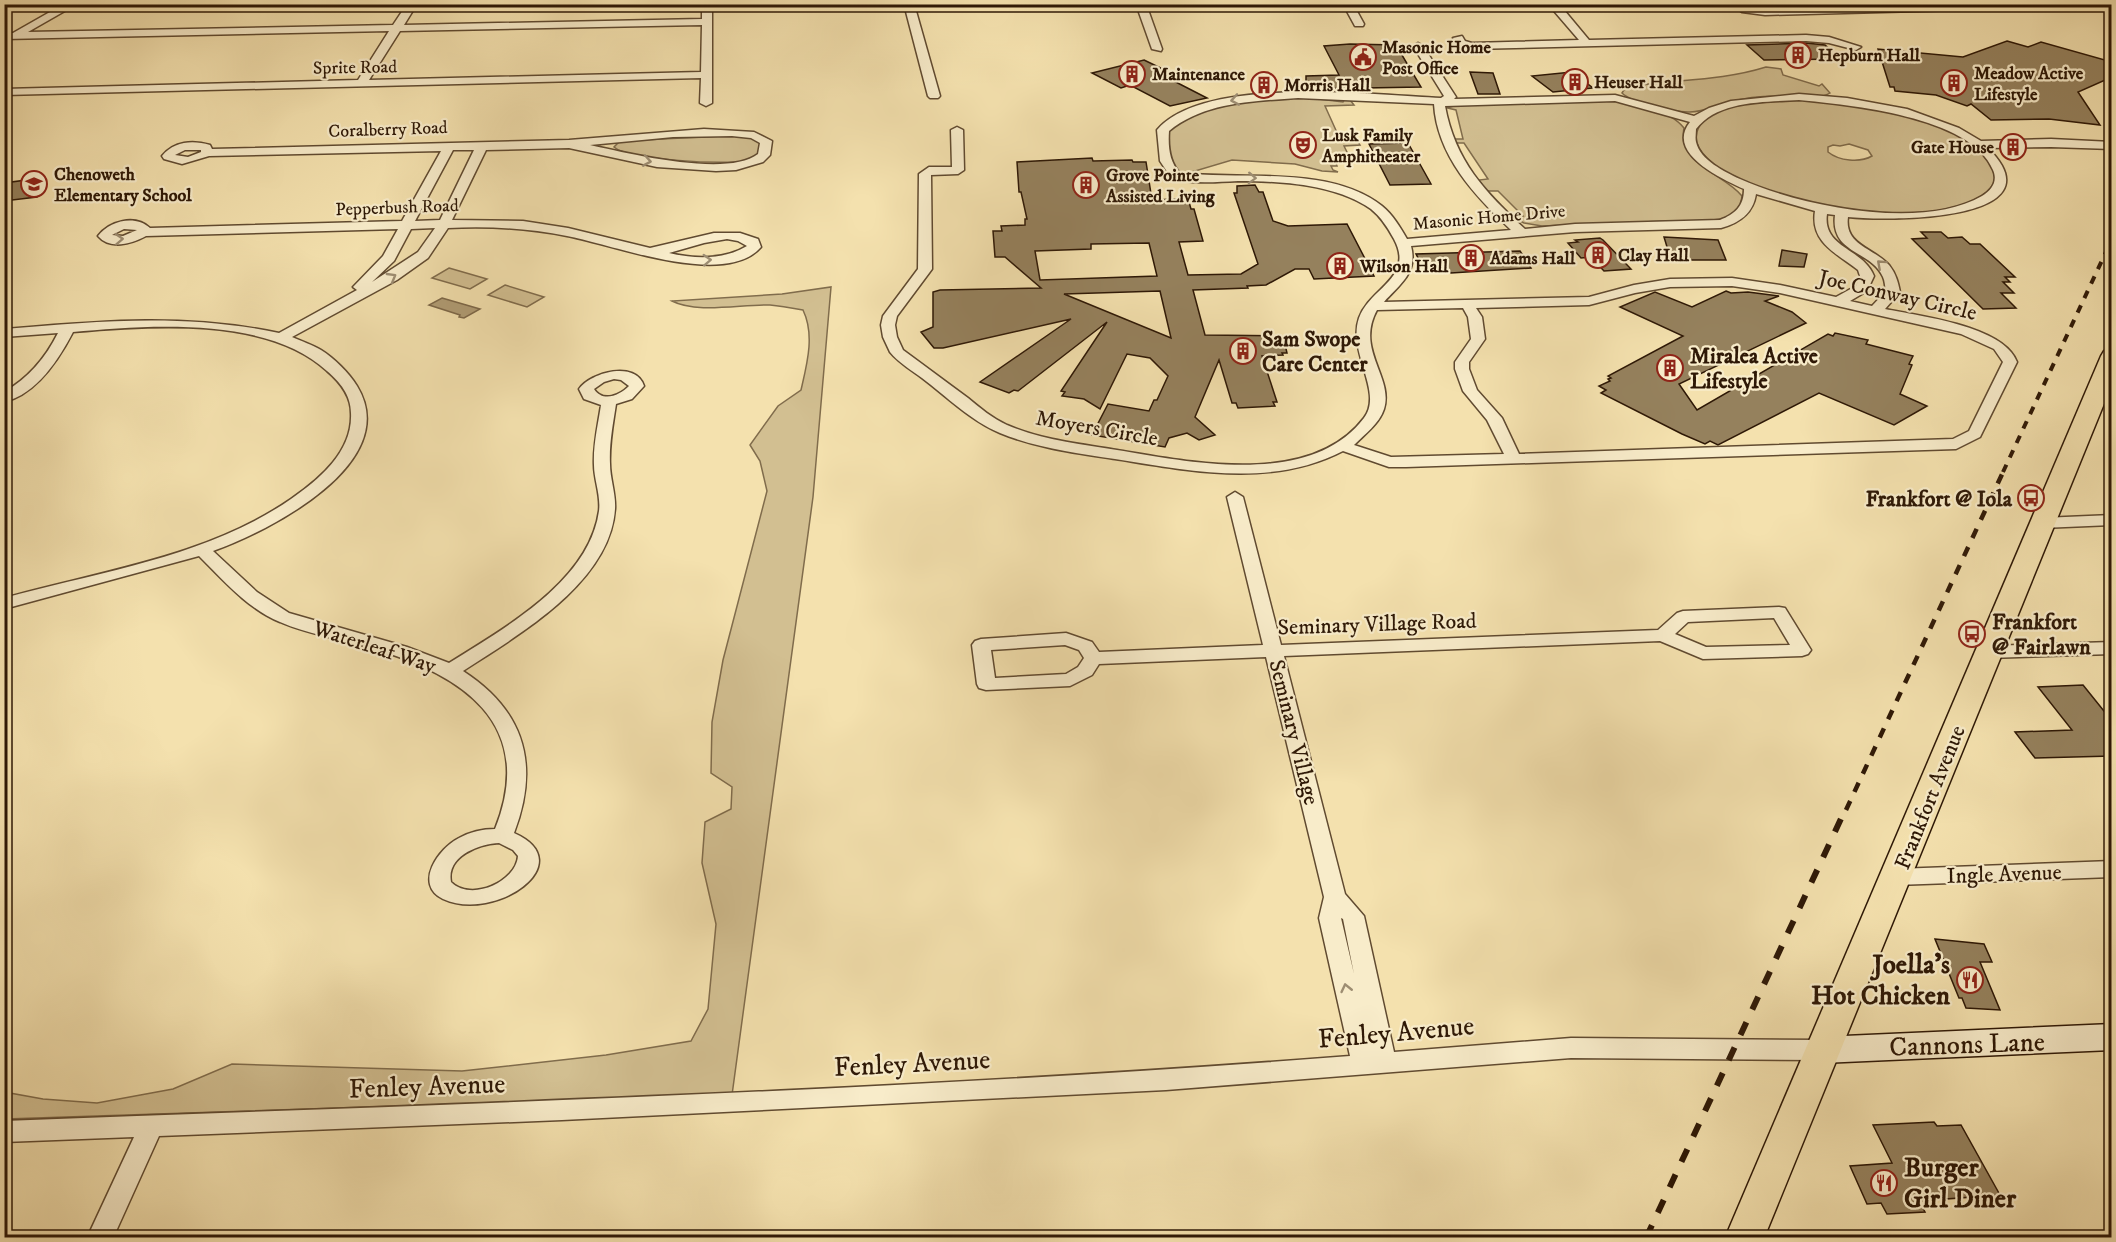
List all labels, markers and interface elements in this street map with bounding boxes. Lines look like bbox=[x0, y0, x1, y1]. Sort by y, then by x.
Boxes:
place label: Masonic Home Post Office bbox=[1382, 37, 1492, 80]
building icon: Hepburn Hall bbox=[1783, 40, 1813, 70]
public building icon: Masonic Home Post Office bbox=[1348, 42, 1378, 72]
place label: Hepburn Hall bbox=[1818, 45, 1921, 67]
street label: Sprite Road bbox=[313, 56, 397, 80]
building icon: Maintenance bbox=[1117, 59, 1147, 89]
place label: Meadow Active Lifestyle bbox=[1974, 63, 2084, 106]
place label: Maintenance bbox=[1152, 64, 1245, 86]
building icon: Heuser Hall bbox=[1560, 67, 1590, 97]
building icon: Meadow Active Lifestyle bbox=[1939, 68, 1969, 98]
building icon: Morris Hall bbox=[1249, 70, 1279, 100]
place label: Heuser Hall bbox=[1594, 72, 1683, 94]
place label: Morris Hall bbox=[1284, 75, 1371, 97]
one-way arrow bbox=[1230, 94, 1239, 106]
street label: Coralberry Road bbox=[328, 117, 448, 143]
place label: Lusk Family Amphitheater bbox=[1321, 125, 1420, 168]
theatre icon: Lusk Family Amphitheater bbox=[1288, 130, 1318, 160]
building icon: Gate House bbox=[1998, 132, 2028, 162]
place label: Gate House bbox=[1911, 137, 1995, 159]
one-way arrow bbox=[642, 154, 652, 167]
place label: Chenoweth Elementary School bbox=[54, 164, 192, 207]
place label: Grove Pointe Assisted Living bbox=[1105, 165, 1216, 208]
school or university icon: Chenoweth Elementary School bbox=[19, 169, 49, 199]
building icon: Grove Pointe Assisted Living bbox=[1071, 170, 1101, 200]
one-way arrow bbox=[1248, 172, 1257, 184]
street label: Pepperbush Road bbox=[335, 195, 459, 221]
street label: Masonic Home Drive bbox=[1412, 200, 1566, 236]
one-way arrow bbox=[115, 233, 124, 246]
building icon: Clay Hall bbox=[1583, 240, 1613, 270]
building icon: Adams Hall bbox=[1456, 243, 1486, 273]
place label: Clay Hall bbox=[1618, 245, 1689, 267]
place label: Adams Hall bbox=[1489, 248, 1576, 270]
building icon: Wilson Hall bbox=[1325, 251, 1355, 281]
one-way arrow bbox=[703, 254, 712, 267]
place label: Wilson Hall bbox=[1359, 256, 1449, 278]
one-way arrow bbox=[1877, 261, 1888, 272]
street label: Joe Conway Circle bbox=[1814, 264, 1979, 327]
one-way arrow bbox=[386, 273, 396, 284]
place label: Sam Swope Care Center bbox=[1262, 326, 1368, 378]
building icon: Sam Swope Care Center bbox=[1228, 336, 1258, 366]
place label: Miralea Active Lifestyle bbox=[1690, 343, 1818, 395]
building icon: Miralea Active Lifestyle bbox=[1655, 353, 1685, 383]
street label: Moyers Circle bbox=[1033, 404, 1160, 453]
bus stop icon: Frankfort @ Iola bbox=[2016, 483, 2046, 513]
place label: Frankfort @ Iola bbox=[1865, 486, 2013, 513]
street label: Seminary Village Road bbox=[1277, 608, 1477, 641]
place label: Frankfort @ Fairlawn bbox=[1992, 609, 2091, 661]
street label: Waterleaf Way bbox=[309, 615, 440, 680]
bus stop icon: Frankfort @ Fairlawn bbox=[1957, 619, 1987, 649]
street label: Seminary Village bbox=[1262, 657, 1325, 808]
street label: Frankfort Avenue bbox=[1889, 721, 1972, 874]
street label: Ingle Avenue bbox=[1946, 859, 2062, 890]
place label: Joella's Hot Chicken bbox=[1811, 948, 1951, 1013]
restaurant icon: Joella's Hot Chicken bbox=[1955, 965, 1985, 995]
one-way arrow bbox=[1340, 984, 1353, 994]
street label: Fenley Avenue bbox=[1316, 1009, 1476, 1057]
street label: Cannons Lane bbox=[1889, 1025, 2045, 1065]
street label: Fenley Avenue bbox=[833, 1043, 991, 1085]
street label: Fenley Avenue bbox=[348, 1067, 506, 1107]
place label: Burger Girl Diner bbox=[1904, 1151, 2017, 1216]
restaurant icon: Burger Girl Diner bbox=[1869, 1168, 1899, 1198]

